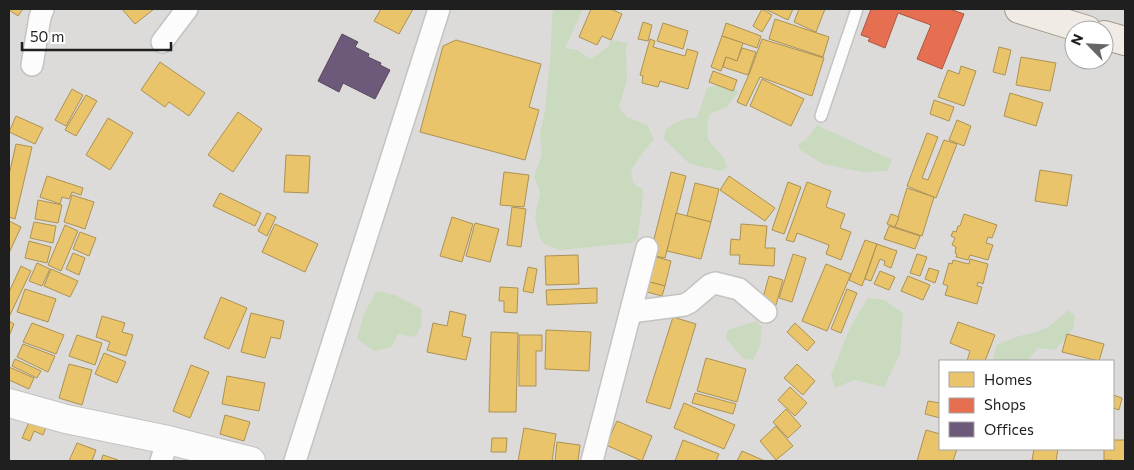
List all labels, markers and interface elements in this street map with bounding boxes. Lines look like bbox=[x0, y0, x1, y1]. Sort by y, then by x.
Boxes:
scale bar bbox=[22, 20, 171, 52]
north arrow bbox=[1064, 20, 1114, 70]
text: 50 m bbox=[30, 27, 64, 45]
text: N bbox=[1067, 31, 1087, 48]
legend bbox=[939, 360, 1114, 450]
text: Homes bbox=[984, 370, 1032, 388]
text: Shops bbox=[984, 395, 1026, 413]
text: Offices bbox=[984, 420, 1034, 438]

